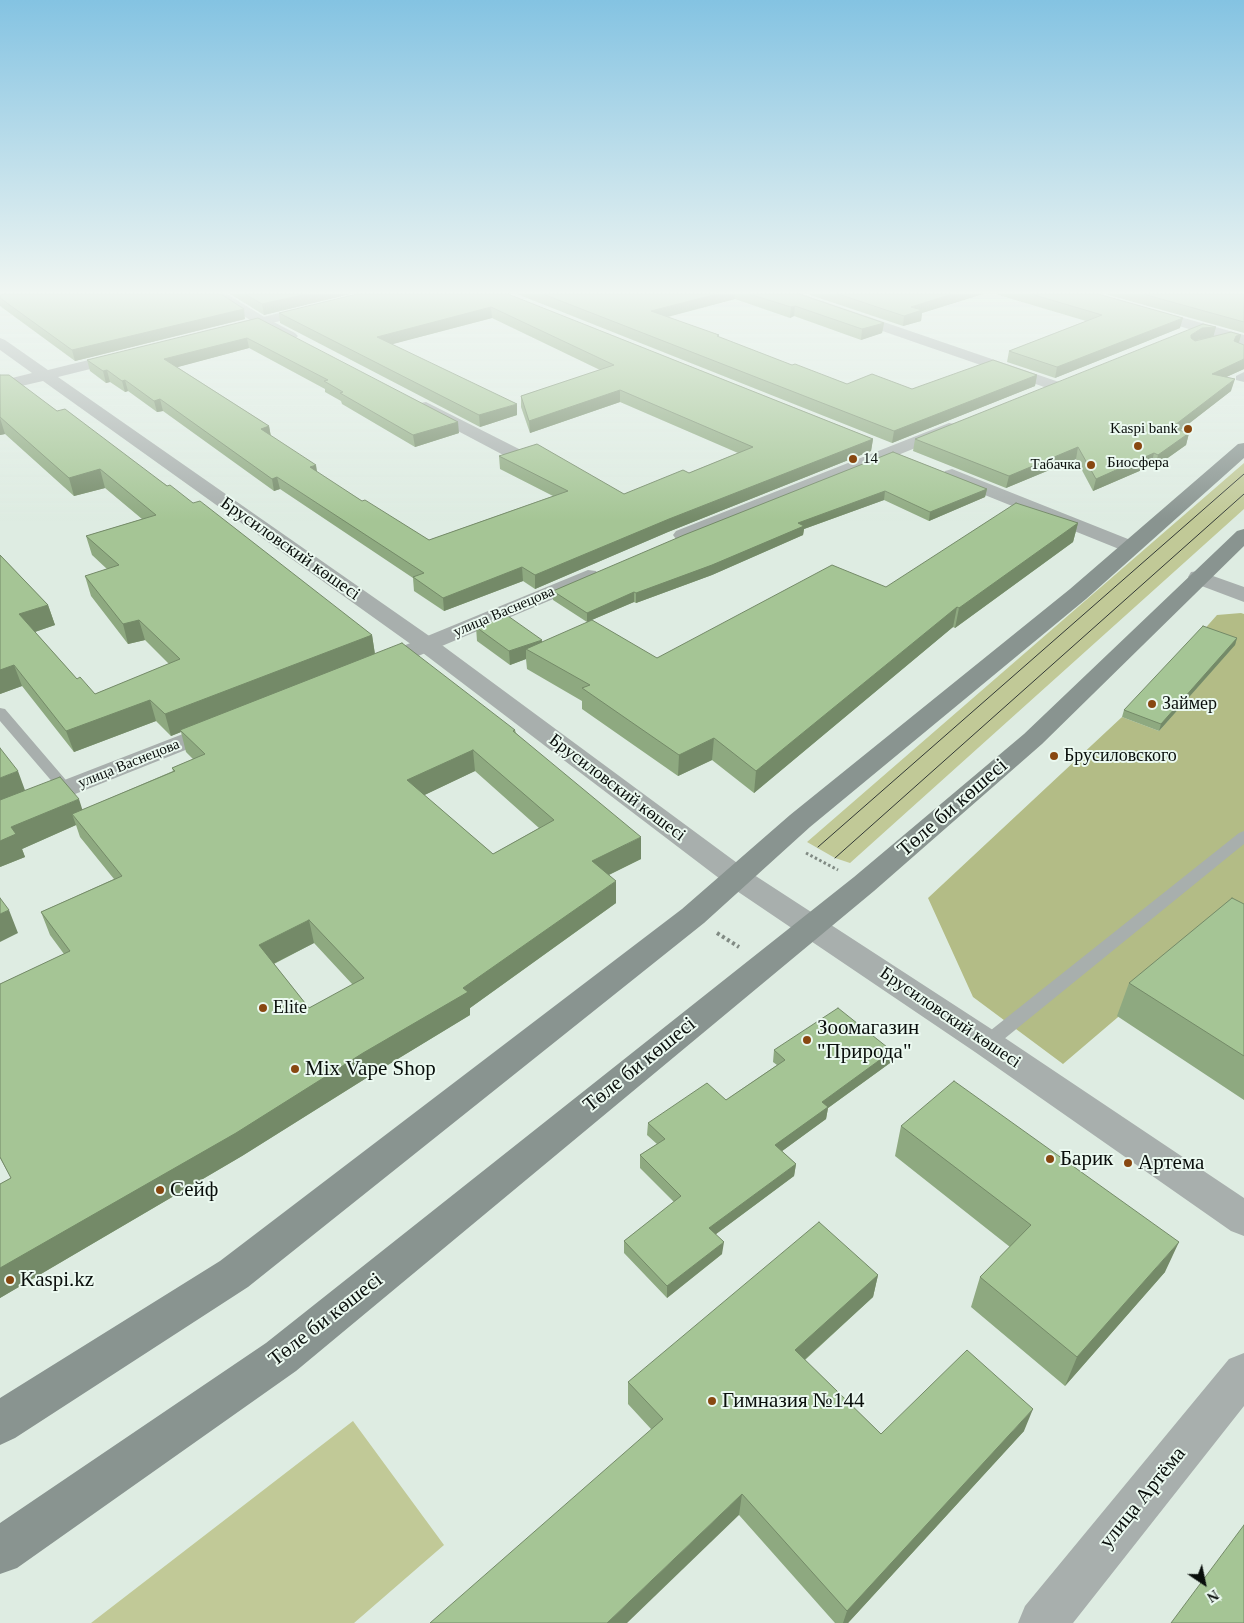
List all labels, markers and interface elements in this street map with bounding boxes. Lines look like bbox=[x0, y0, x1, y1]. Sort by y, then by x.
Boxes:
place label: Kaspi bank bbox=[1110, 420, 1178, 438]
marker: Kaspi bank bbox=[1182, 423, 1194, 435]
marker: Биосфера bbox=[1132, 440, 1144, 452]
place label: 14 bbox=[863, 450, 878, 468]
marker: 14 bbox=[847, 453, 859, 465]
place label: Биосфера bbox=[1107, 454, 1169, 472]
place label: Табачка bbox=[1031, 456, 1081, 474]
marker: Табачка bbox=[1085, 459, 1097, 471]
street label: Брусиловский көшесі bbox=[216, 493, 364, 605]
street label: улица Васнецова bbox=[451, 583, 557, 641]
place label: Займер bbox=[1162, 693, 1217, 715]
marker: Займер bbox=[1146, 698, 1158, 710]
street label: Брусиловский көшесі bbox=[544, 730, 690, 846]
street label: улица Васнецова bbox=[76, 735, 182, 793]
place label: Брусиловского bbox=[1064, 745, 1177, 767]
marker: Брусиловского bbox=[1048, 750, 1060, 762]
street label: Төле би көшесі bbox=[893, 753, 1013, 863]
street label: Брусиловский көшесі bbox=[875, 963, 1025, 1073]
place label: Elite bbox=[273, 997, 307, 1019]
marker: Elite bbox=[257, 1002, 269, 1014]
street label: Төле би көшесі bbox=[579, 1012, 701, 1118]
place label: Зоомагазин "Природа" bbox=[817, 1015, 919, 1065]
marker: Зоомагазин "Природа" bbox=[801, 1034, 813, 1046]
place label: Mix Vape Shop bbox=[305, 1056, 436, 1082]
marker: Mix Vape Shop bbox=[289, 1063, 301, 1075]
place label: Барик bbox=[1060, 1146, 1113, 1172]
place label: Артема bbox=[1138, 1150, 1204, 1176]
marker: Барик bbox=[1044, 1153, 1056, 1165]
marker: Артема bbox=[1122, 1157, 1134, 1169]
place label: Сейф bbox=[170, 1177, 218, 1203]
marker: Сейф bbox=[154, 1184, 166, 1196]
place label: Kaspi.kz bbox=[20, 1267, 94, 1293]
street label: Төле би көшесі bbox=[264, 1268, 388, 1372]
marker: Kaspi.kz bbox=[4, 1274, 16, 1286]
place label: Гимназия №144 bbox=[722, 1388, 864, 1414]
marker: Гимназия №144 bbox=[706, 1395, 718, 1407]
street label: улица Артёма bbox=[1094, 1442, 1192, 1554]
north arrow bbox=[1179, 1558, 1229, 1608]
text: N bbox=[1204, 1587, 1221, 1605]

